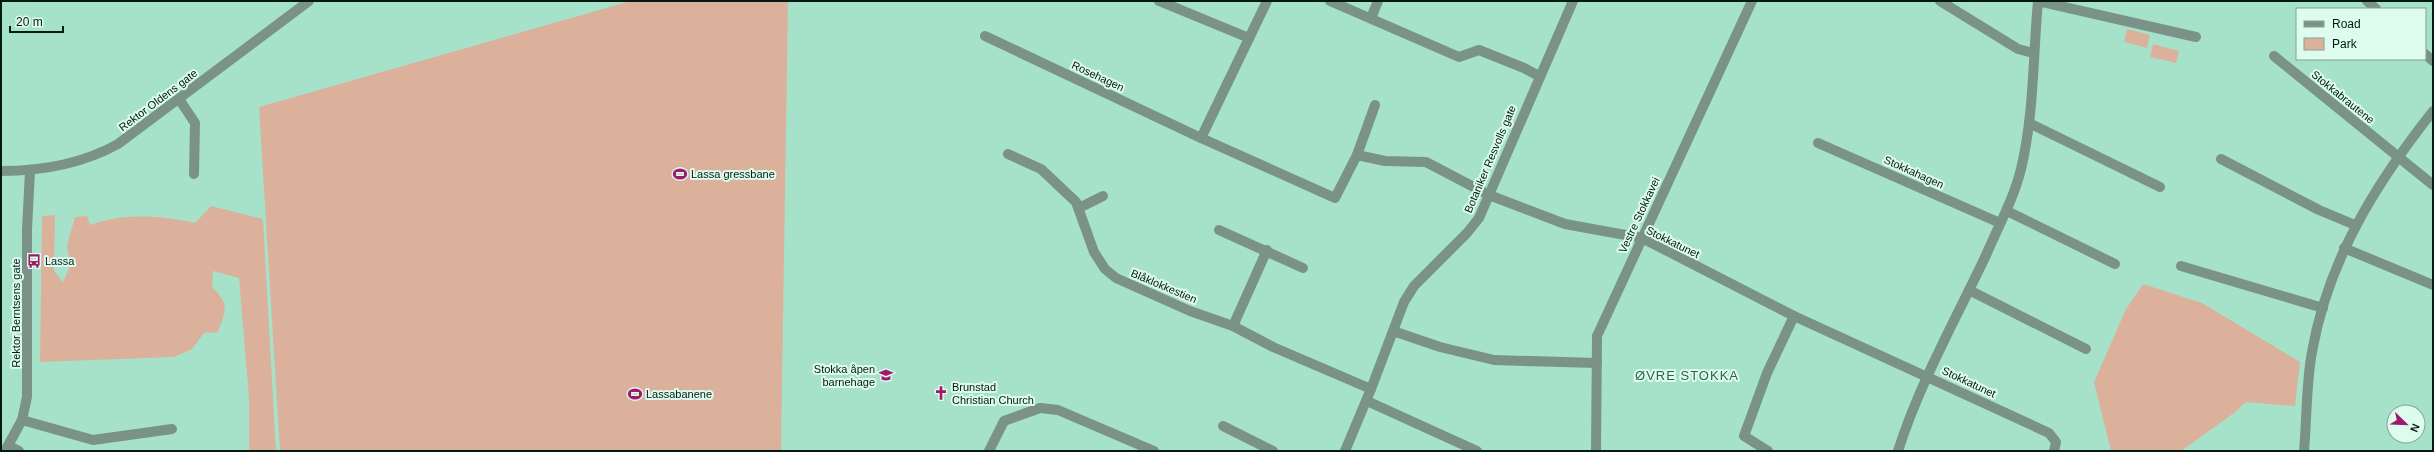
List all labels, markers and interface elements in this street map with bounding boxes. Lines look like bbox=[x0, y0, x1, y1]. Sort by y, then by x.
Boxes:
scale bar bbox=[10, 8, 63, 34]
legend bbox=[2296, 8, 2426, 60]
text: 20 m bbox=[16, 15, 43, 29]
text: Road bbox=[2332, 17, 2361, 31]
text: Park bbox=[2332, 37, 2358, 51]
street label: Rosehagen bbox=[1070, 59, 1126, 93]
street label: Rektor Oldens gate bbox=[117, 67, 199, 133]
street label: Stokkabrautene bbox=[2309, 68, 2377, 126]
street label: Botaniker Resvolls gate bbox=[1462, 103, 1518, 215]
street label: Stokkahagen bbox=[1882, 153, 1946, 191]
sports icon: Lassa gressbane bbox=[672, 166, 688, 182]
place label: Lassa gressbane bbox=[691, 168, 775, 180]
street label: Vestre Stokkavei bbox=[1616, 175, 1662, 255]
street label: Stokkatunet bbox=[1644, 224, 1702, 260]
bus stop icon: Lassa bbox=[26, 253, 42, 269]
place label: Lassa bbox=[45, 255, 75, 267]
street label: Rektor Berntsens gate bbox=[10, 258, 22, 368]
street label: Blåklokkestien bbox=[1129, 267, 1199, 305]
place label: Stokka åpen barnehage bbox=[814, 363, 875, 388]
street label: Stokkatunet bbox=[1940, 364, 1998, 400]
school or university icon: Stokka åpen barnehage bbox=[878, 367, 894, 383]
district label: ØVRE STOKKA bbox=[1635, 368, 1739, 383]
place label: Brunstad Christian Church bbox=[952, 381, 1034, 406]
church icon: Brunstad Christian Church bbox=[933, 385, 949, 401]
sports icon: Lassabanene bbox=[627, 386, 643, 402]
place label: Lassabanene bbox=[646, 388, 712, 400]
north arrow bbox=[2386, 404, 2426, 444]
text: N bbox=[2408, 422, 2422, 434]

